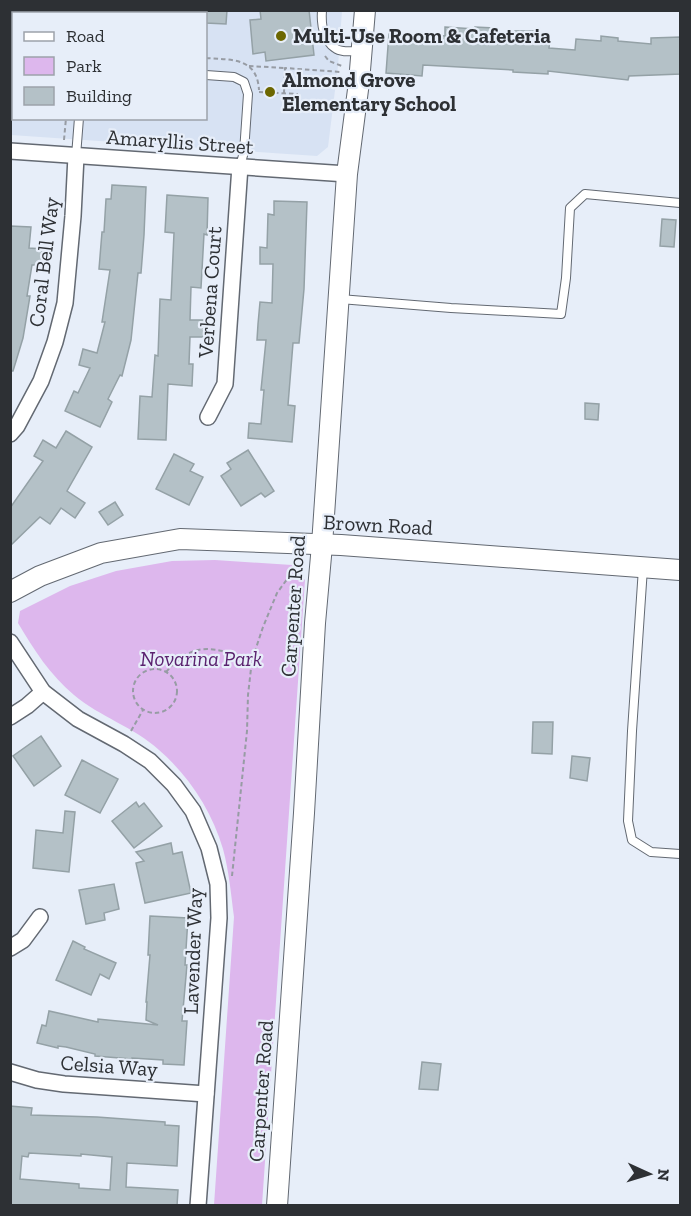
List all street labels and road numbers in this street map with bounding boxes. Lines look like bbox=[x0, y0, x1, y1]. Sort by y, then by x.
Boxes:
street label: Amaryllis Street bbox=[106, 124, 255, 159]
street label: Coral Bell Way bbox=[23, 195, 64, 328]
street label: Verbena Court bbox=[192, 225, 227, 360]
street label: Brown Road bbox=[322, 509, 434, 540]
street label: Carpenter Road bbox=[275, 534, 310, 678]
street label: Lavender Way bbox=[178, 887, 207, 1015]
street label: Carpenter Road bbox=[243, 1019, 278, 1163]
street label: Celsia Way bbox=[60, 1050, 159, 1081]

